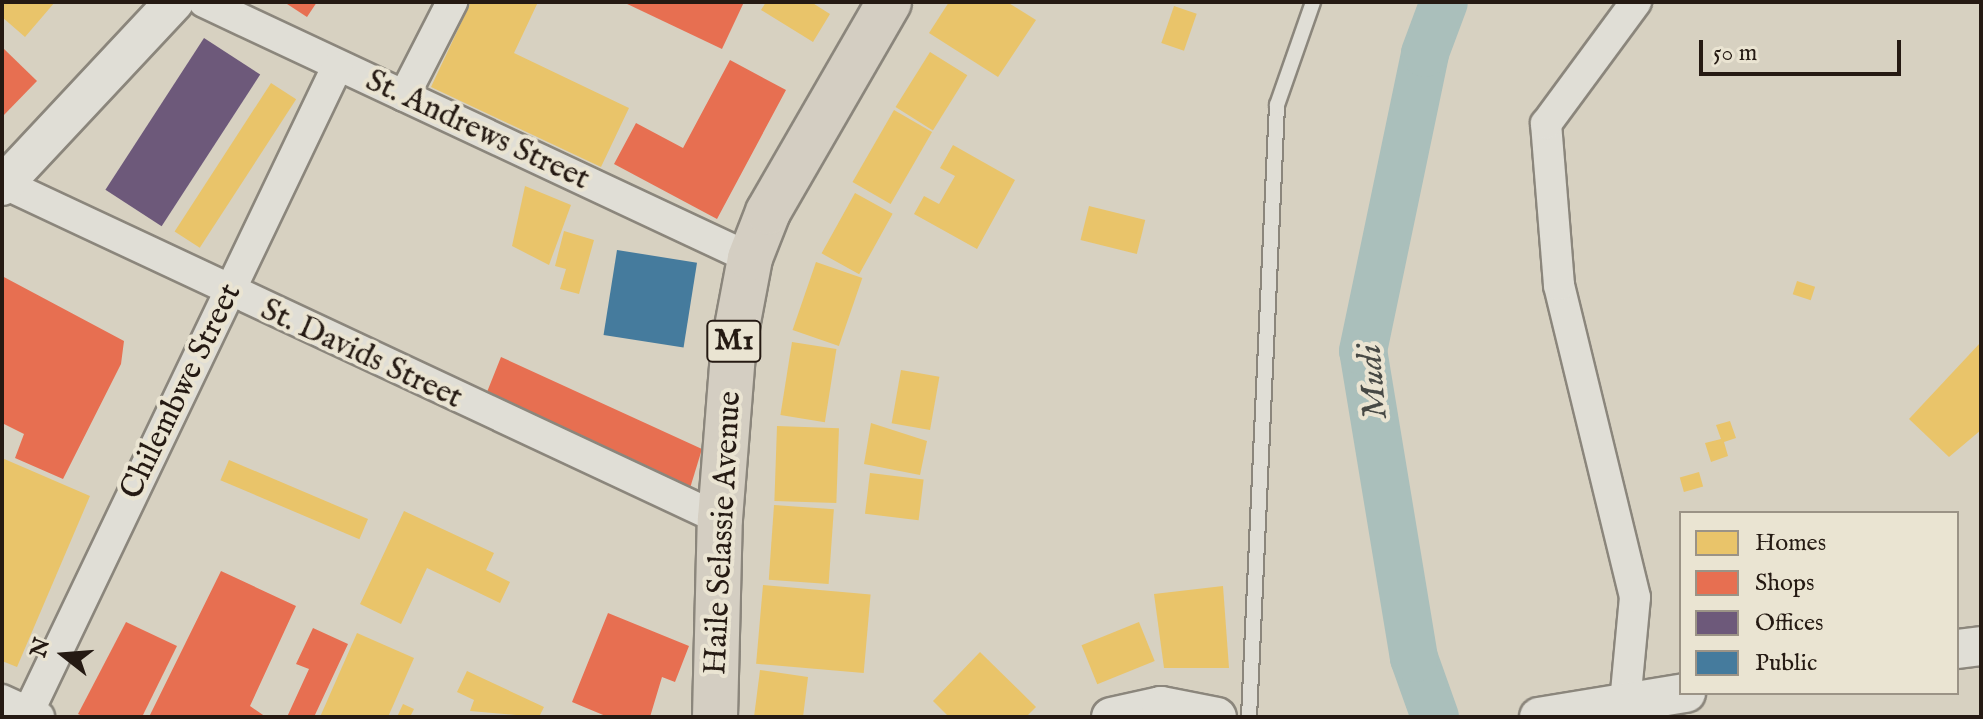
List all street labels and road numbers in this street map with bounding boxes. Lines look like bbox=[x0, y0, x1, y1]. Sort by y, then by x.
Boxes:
street label: St. Andrews Street bbox=[359, 62, 595, 200]
street label: Chilembwe Street bbox=[113, 278, 251, 506]
street label: St. Davids Street bbox=[254, 292, 468, 418]
road number: M1 bbox=[706, 315, 762, 367]
street label: Haile Selassie Avenue bbox=[697, 390, 751, 676]

